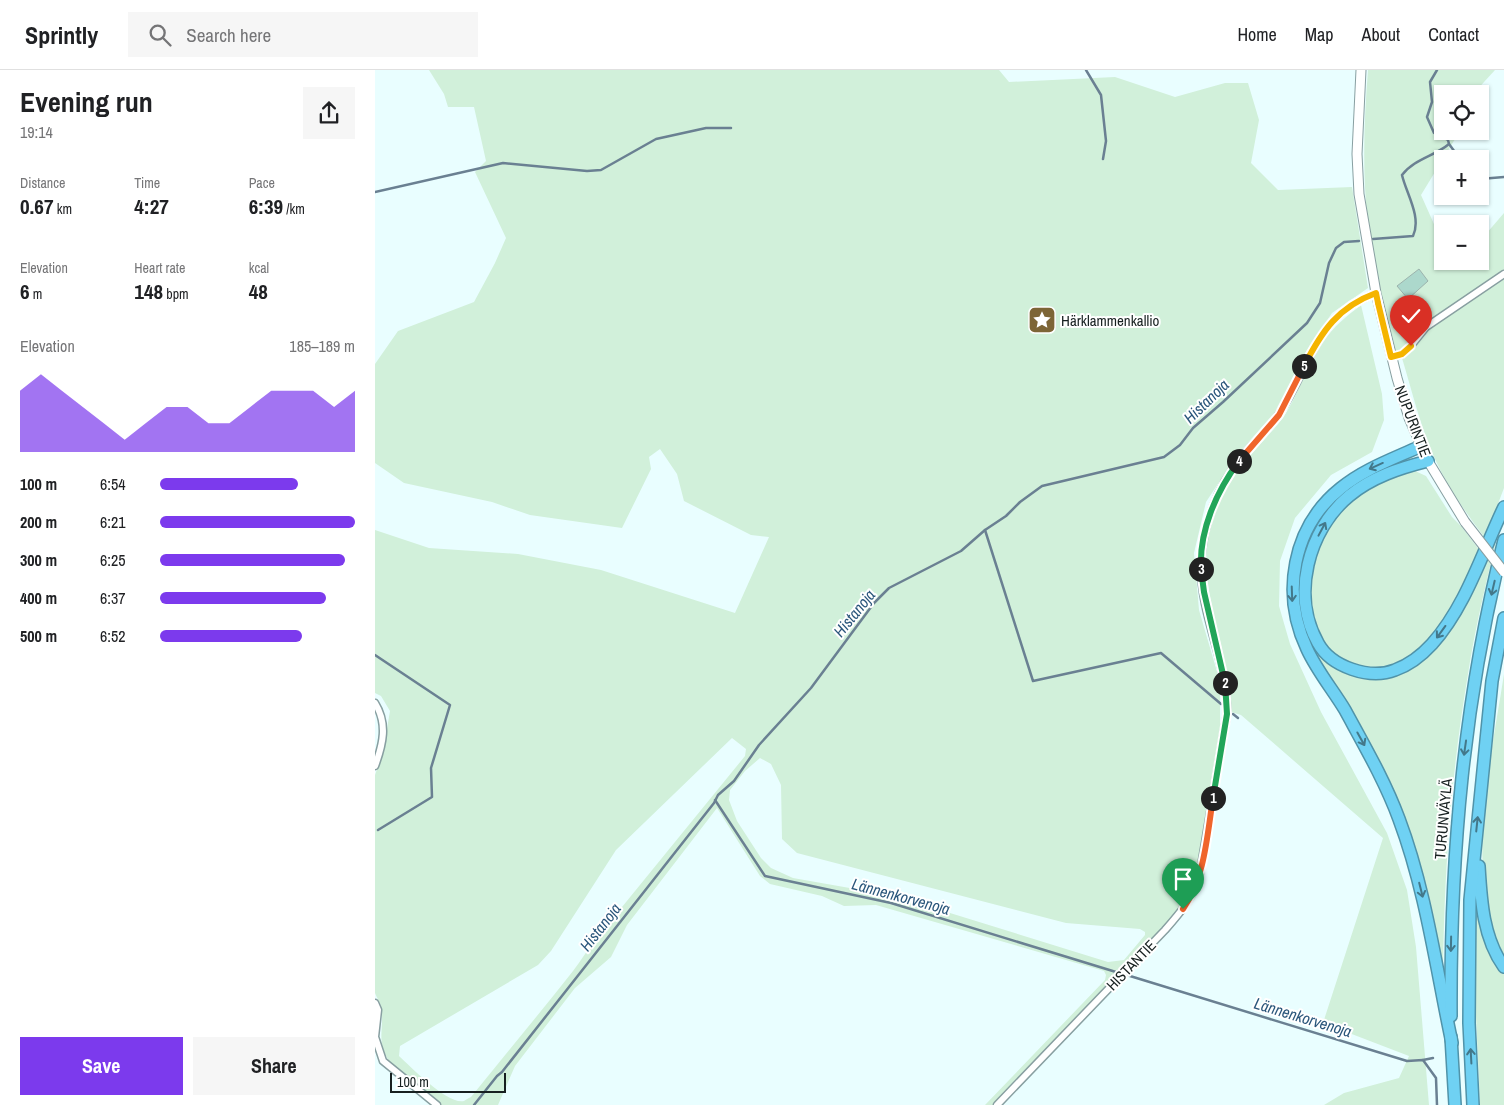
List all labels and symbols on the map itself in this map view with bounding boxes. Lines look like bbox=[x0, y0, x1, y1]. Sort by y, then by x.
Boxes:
pin bbox=[1390, 295, 1432, 346]
place icon: Härklammenkallio bbox=[1027, 305, 1057, 335]
place label: Härklammenkallio bbox=[1061, 310, 1160, 331]
pin: 5 bbox=[1291, 354, 1317, 378]
water label: Histanoja bbox=[1178, 374, 1234, 428]
street label: NUPURINTIE bbox=[1390, 382, 1436, 460]
pin: 4 bbox=[1227, 448, 1251, 474]
one-way arrow bbox=[1369, 462, 1384, 472]
one-way arrow bbox=[1318, 522, 1327, 537]
pin: 3 bbox=[1189, 556, 1213, 582]
one-way arrow bbox=[1488, 579, 1497, 595]
water label: Histanoja bbox=[828, 585, 880, 641]
one-way arrow bbox=[1288, 586, 1297, 602]
one-way arrow bbox=[1436, 625, 1446, 639]
pin: 2 bbox=[1213, 670, 1237, 696]
one-way arrow bbox=[1356, 732, 1366, 746]
one-way arrow bbox=[1460, 739, 1470, 755]
street label: TURUNVÄYLÄ bbox=[1429, 777, 1457, 860]
pin: 1 bbox=[1201, 786, 1225, 810]
one-way arrow bbox=[1472, 817, 1482, 833]
pin bbox=[1162, 858, 1204, 909]
water label: Lännenkorvenoja bbox=[850, 872, 952, 920]
one-way arrow bbox=[1416, 881, 1426, 897]
water label: Histanoja bbox=[574, 898, 626, 956]
street label: HISTANTIE bbox=[1101, 935, 1161, 995]
one-way arrow bbox=[1446, 936, 1455, 952]
water label: Lännenkorvenoja bbox=[1252, 992, 1354, 1042]
one-way arrow bbox=[1466, 1049, 1475, 1065]
scale bar bbox=[390, 1070, 506, 1093]

